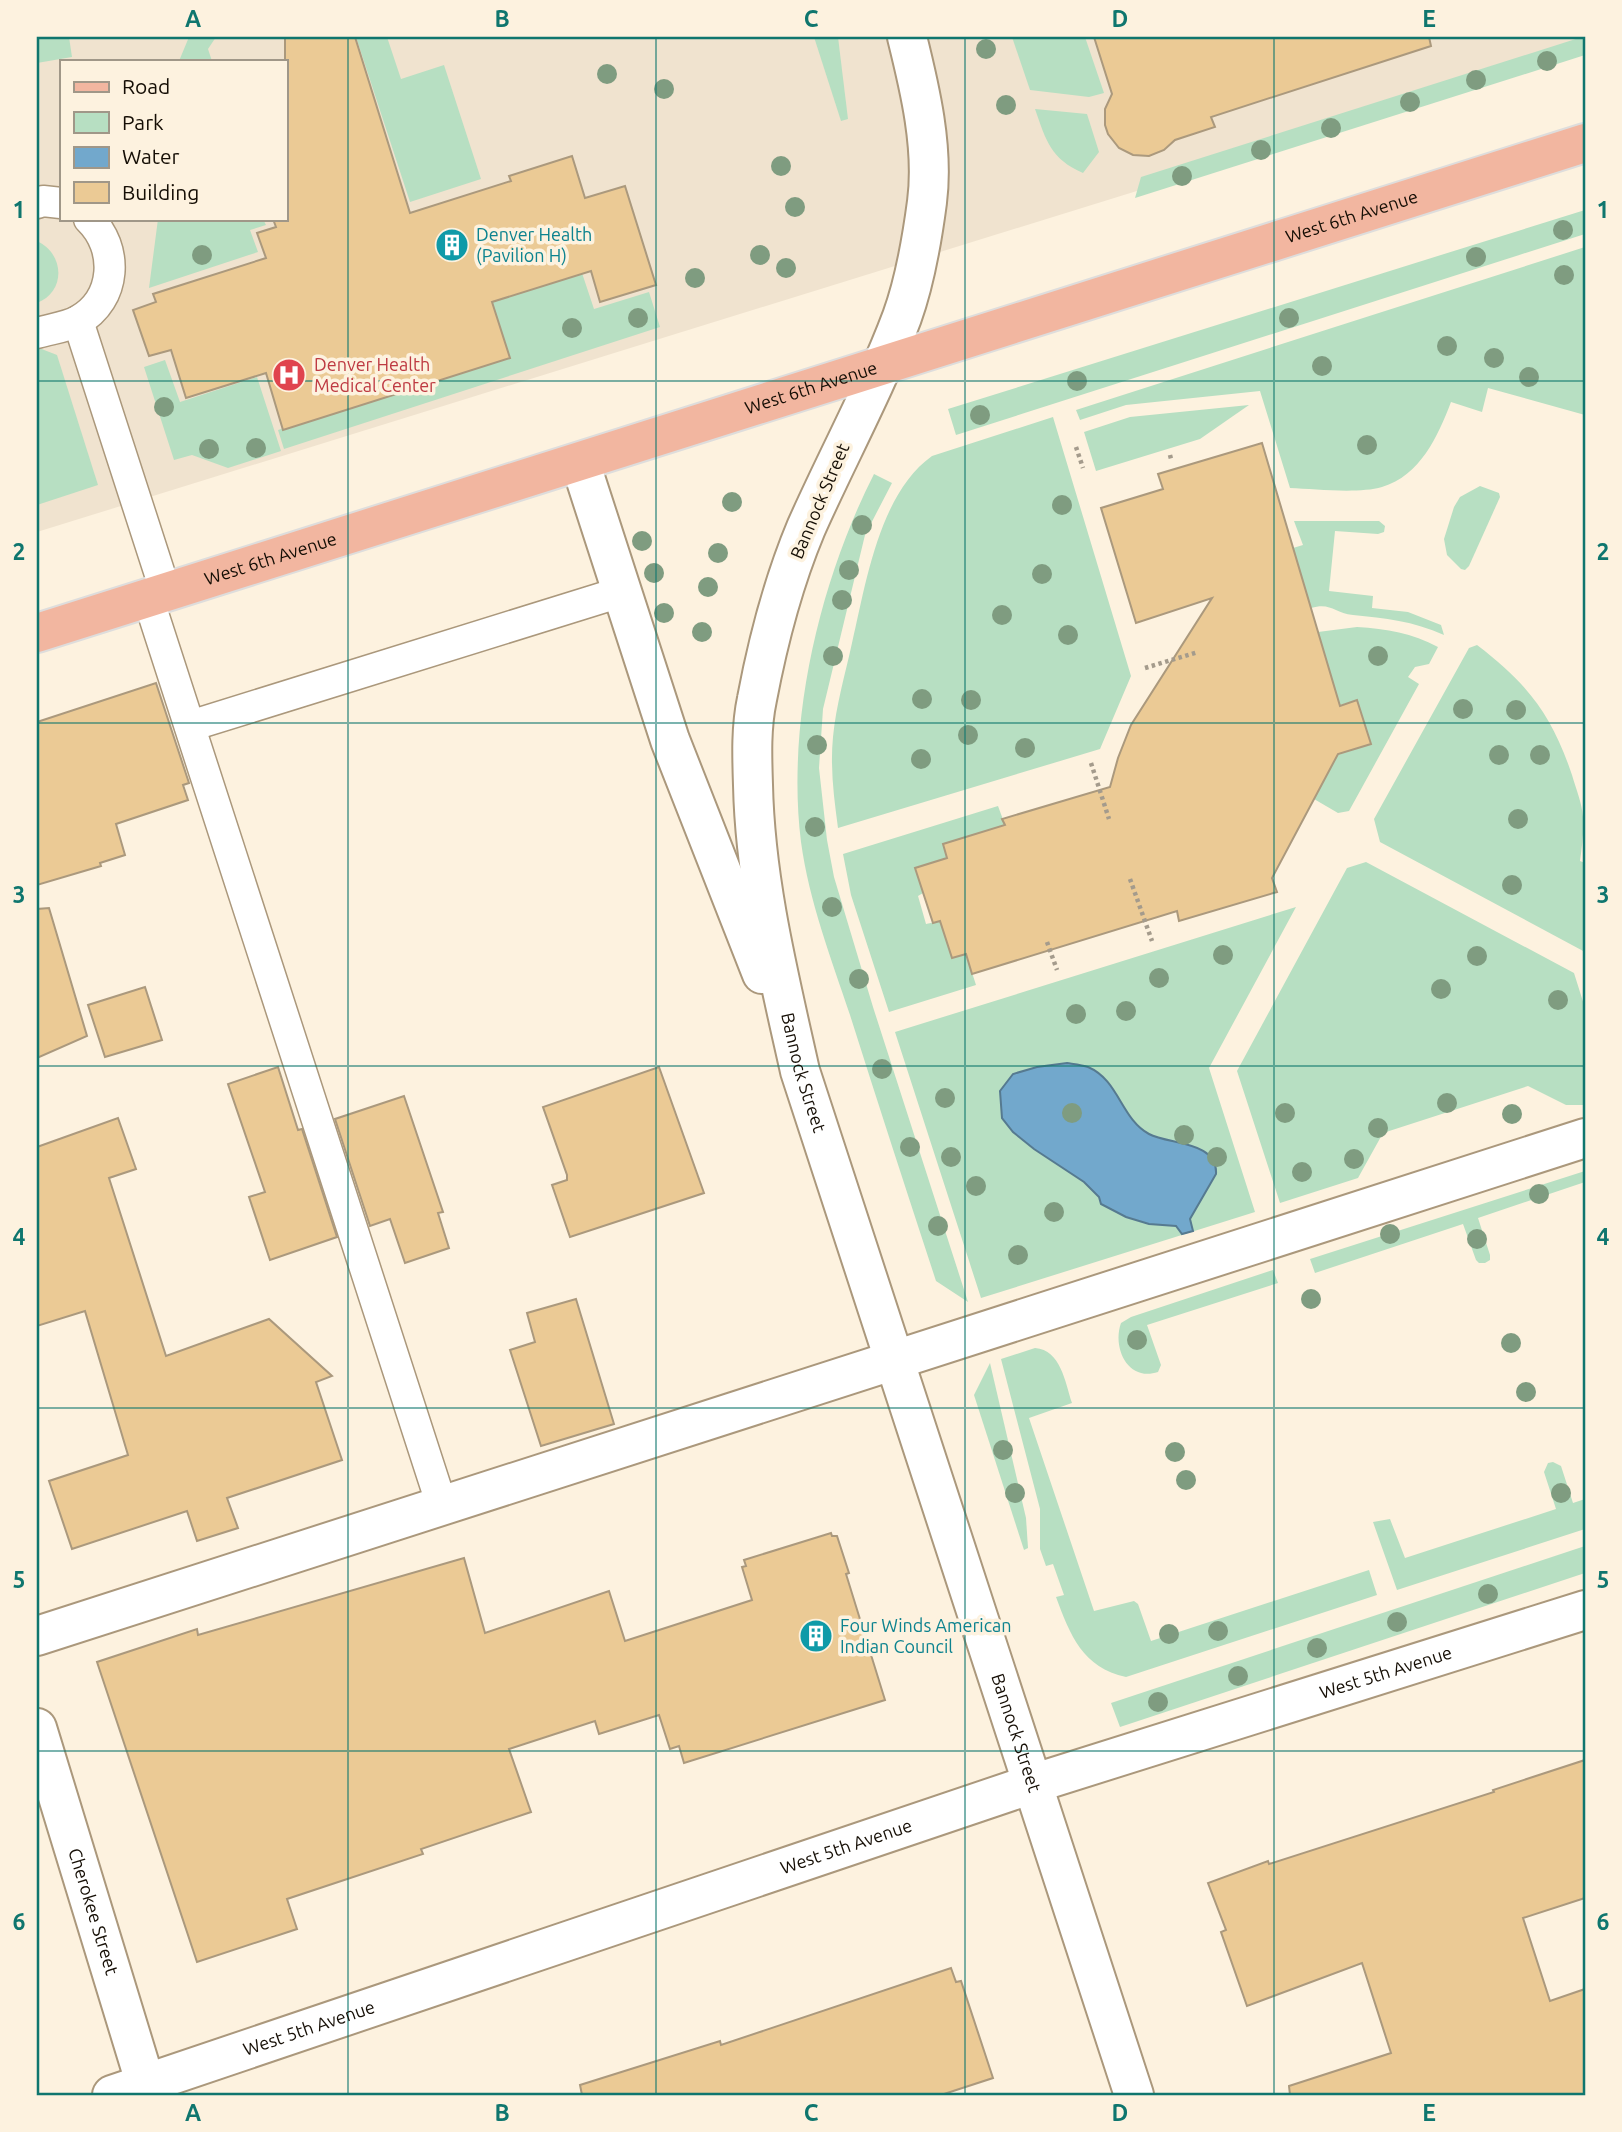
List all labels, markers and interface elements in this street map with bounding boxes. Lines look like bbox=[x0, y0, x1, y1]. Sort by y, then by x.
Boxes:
text: A bbox=[185, 6, 201, 31]
text: B bbox=[494, 6, 510, 31]
text: C bbox=[804, 6, 819, 31]
text: D bbox=[1112, 6, 1128, 31]
text: E bbox=[1422, 6, 1436, 31]
legend bbox=[60, 60, 287, 220]
text: Road bbox=[122, 74, 170, 98]
text: Park bbox=[122, 110, 164, 134]
text: Water bbox=[122, 144, 180, 168]
text: Building bbox=[122, 180, 199, 204]
street label: West 6th Avenue bbox=[1283, 186, 1420, 246]
text: 1 bbox=[13, 197, 25, 222]
text: 1 bbox=[1597, 197, 1609, 222]
place label: Denver Health (Pavilion H) bbox=[476, 224, 592, 266]
building icon: Denver Health (Pavilion H) bbox=[433, 226, 471, 264]
place label: Denver Health Medical Center bbox=[314, 354, 436, 395]
hospital icon: Denver Health Medical Center bbox=[270, 356, 308, 394]
street label: West 6th Avenue bbox=[742, 357, 879, 417]
street label: Bannock Street bbox=[786, 440, 852, 561]
street label: West 6th Avenue bbox=[202, 528, 339, 588]
text: 2 bbox=[13, 539, 25, 564]
text: 2 bbox=[1597, 539, 1609, 564]
text: 3 bbox=[13, 882, 25, 907]
text: 3 bbox=[1597, 882, 1609, 907]
street label: Bannock Street bbox=[778, 1010, 830, 1135]
text: 4 bbox=[13, 1224, 26, 1249]
text: 4 bbox=[1597, 1224, 1610, 1249]
text: 5 bbox=[13, 1567, 25, 1592]
text: 5 bbox=[1597, 1567, 1609, 1592]
place label: Four Winds American Indian Council bbox=[840, 1615, 1012, 1656]
building icon: Four Winds American Indian Council bbox=[797, 1617, 835, 1655]
street label: West 5th Avenue bbox=[1317, 1642, 1454, 1702]
street label: Bannock Street bbox=[988, 1671, 1046, 1794]
street label: West 5th Avenue bbox=[777, 1814, 914, 1877]
street label: Cherokee Street bbox=[65, 1845, 123, 1977]
text: 6 bbox=[13, 1909, 26, 1934]
text: 6 bbox=[1597, 1909, 1610, 1934]
street label: West 5th Avenue bbox=[240, 1996, 377, 2059]
text: A bbox=[185, 2100, 201, 2125]
text: B bbox=[494, 2100, 510, 2125]
text: C bbox=[804, 2100, 819, 2125]
text: D bbox=[1112, 2100, 1128, 2125]
text: E bbox=[1422, 2100, 1436, 2125]

